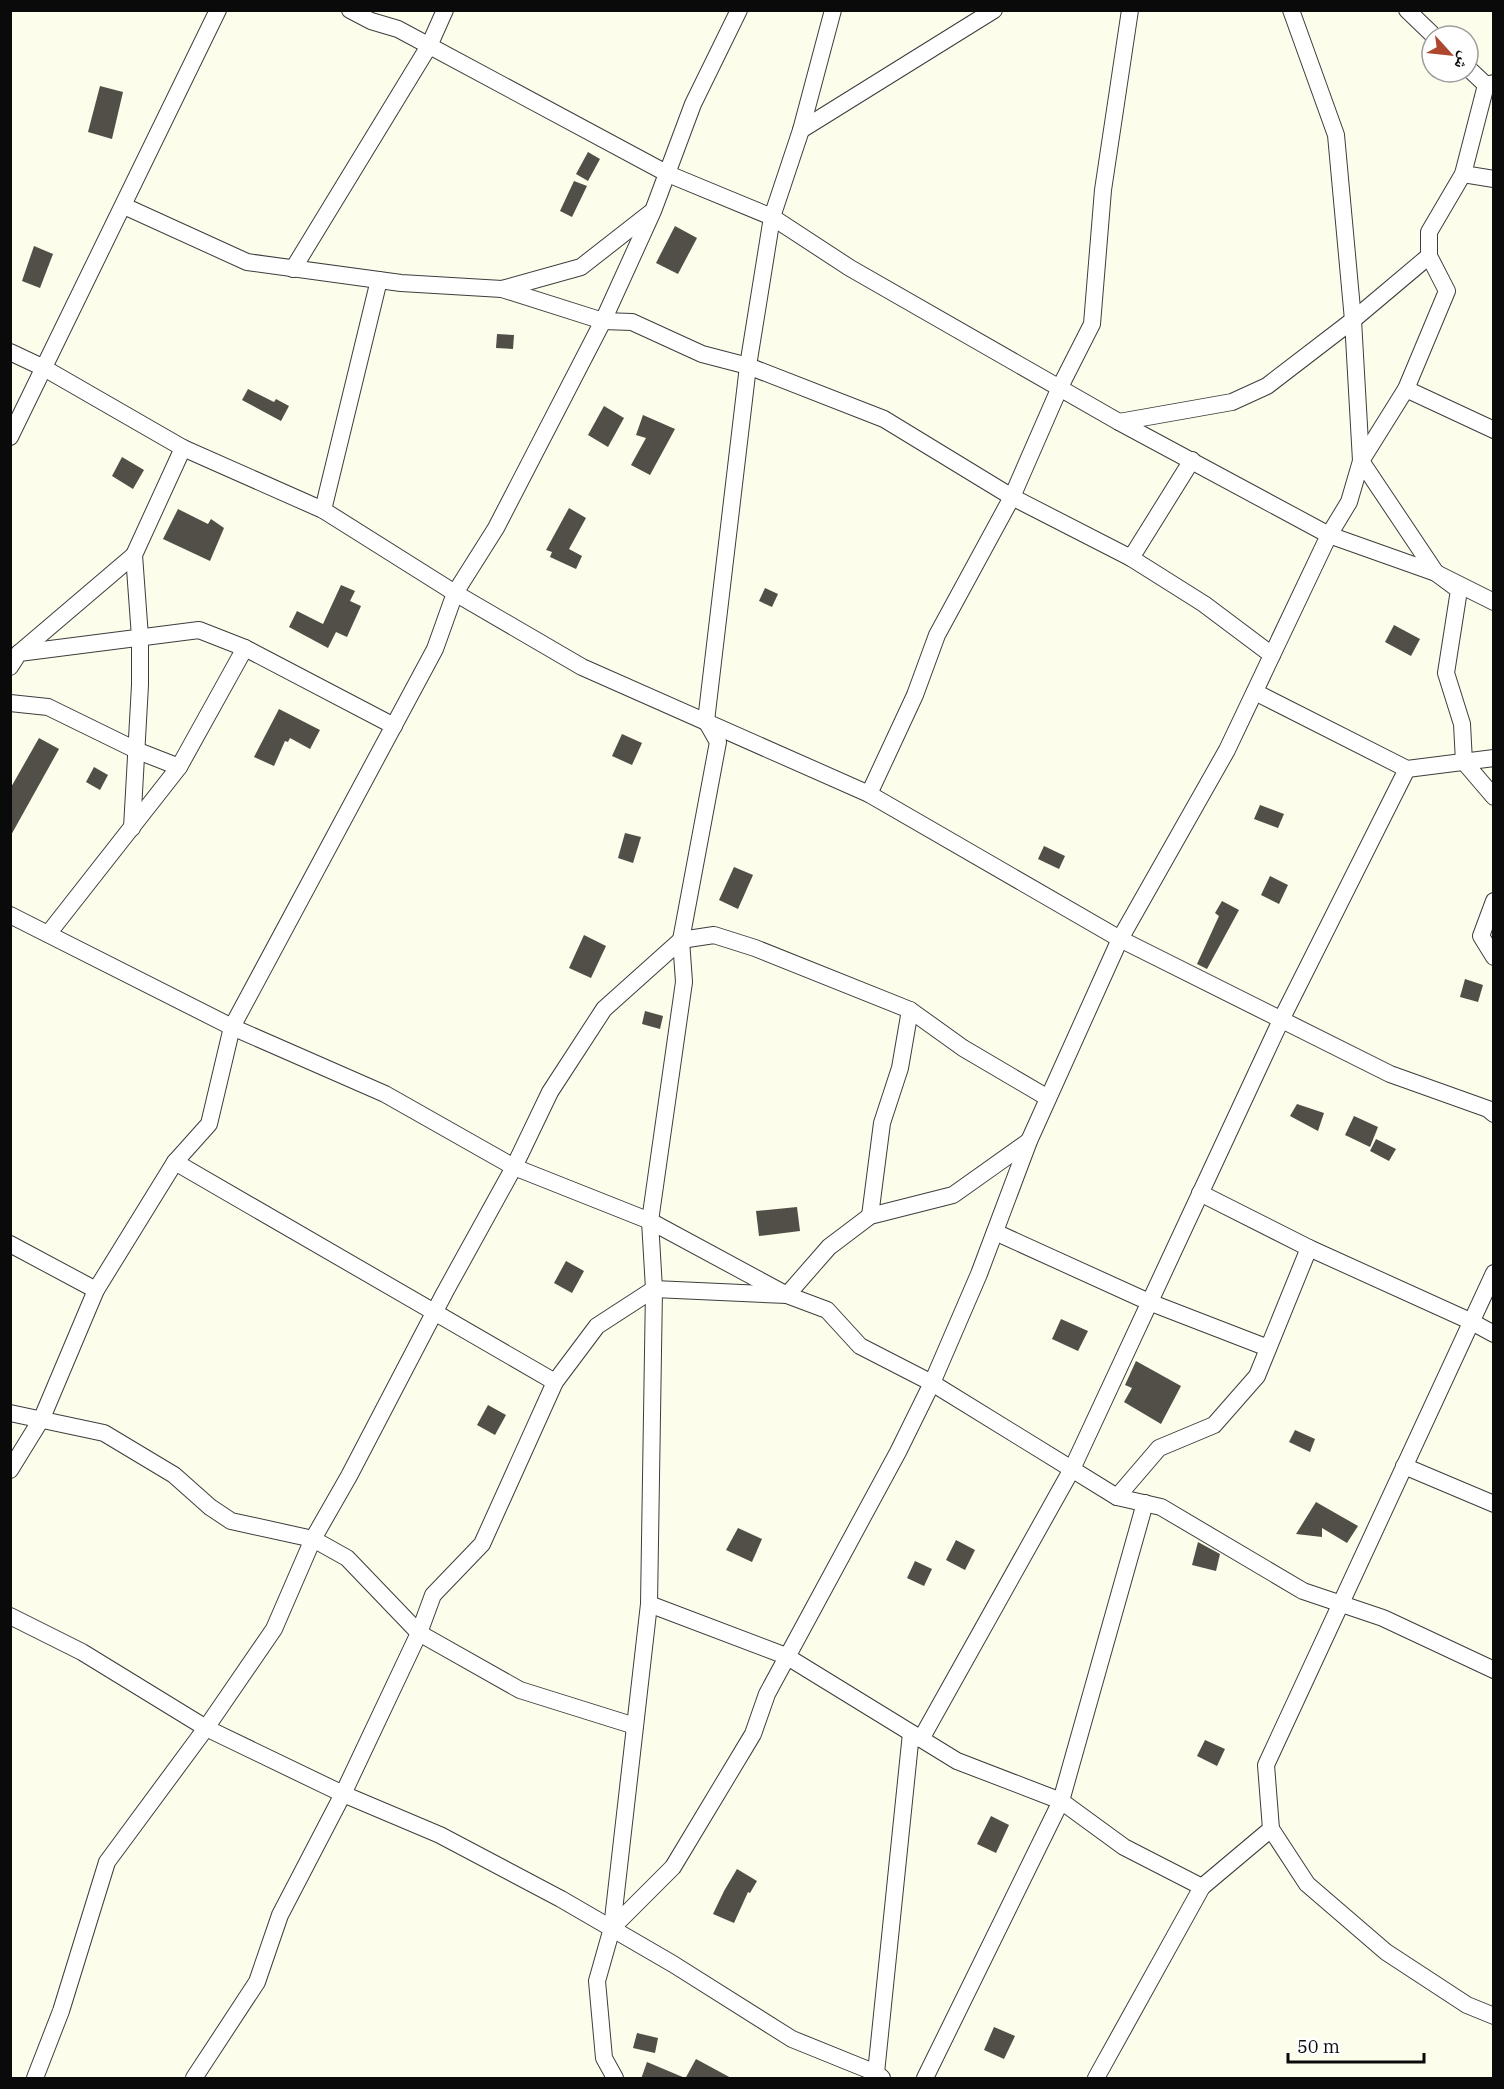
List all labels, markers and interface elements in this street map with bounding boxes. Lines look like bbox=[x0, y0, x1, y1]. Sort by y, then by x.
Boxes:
north arrow bbox=[1420, 24, 1480, 84]
text: ش bbox=[1451, 49, 1476, 73]
scale bar bbox=[1288, 2026, 1424, 2064]
text: 50 m bbox=[1297, 2035, 1340, 2058]

